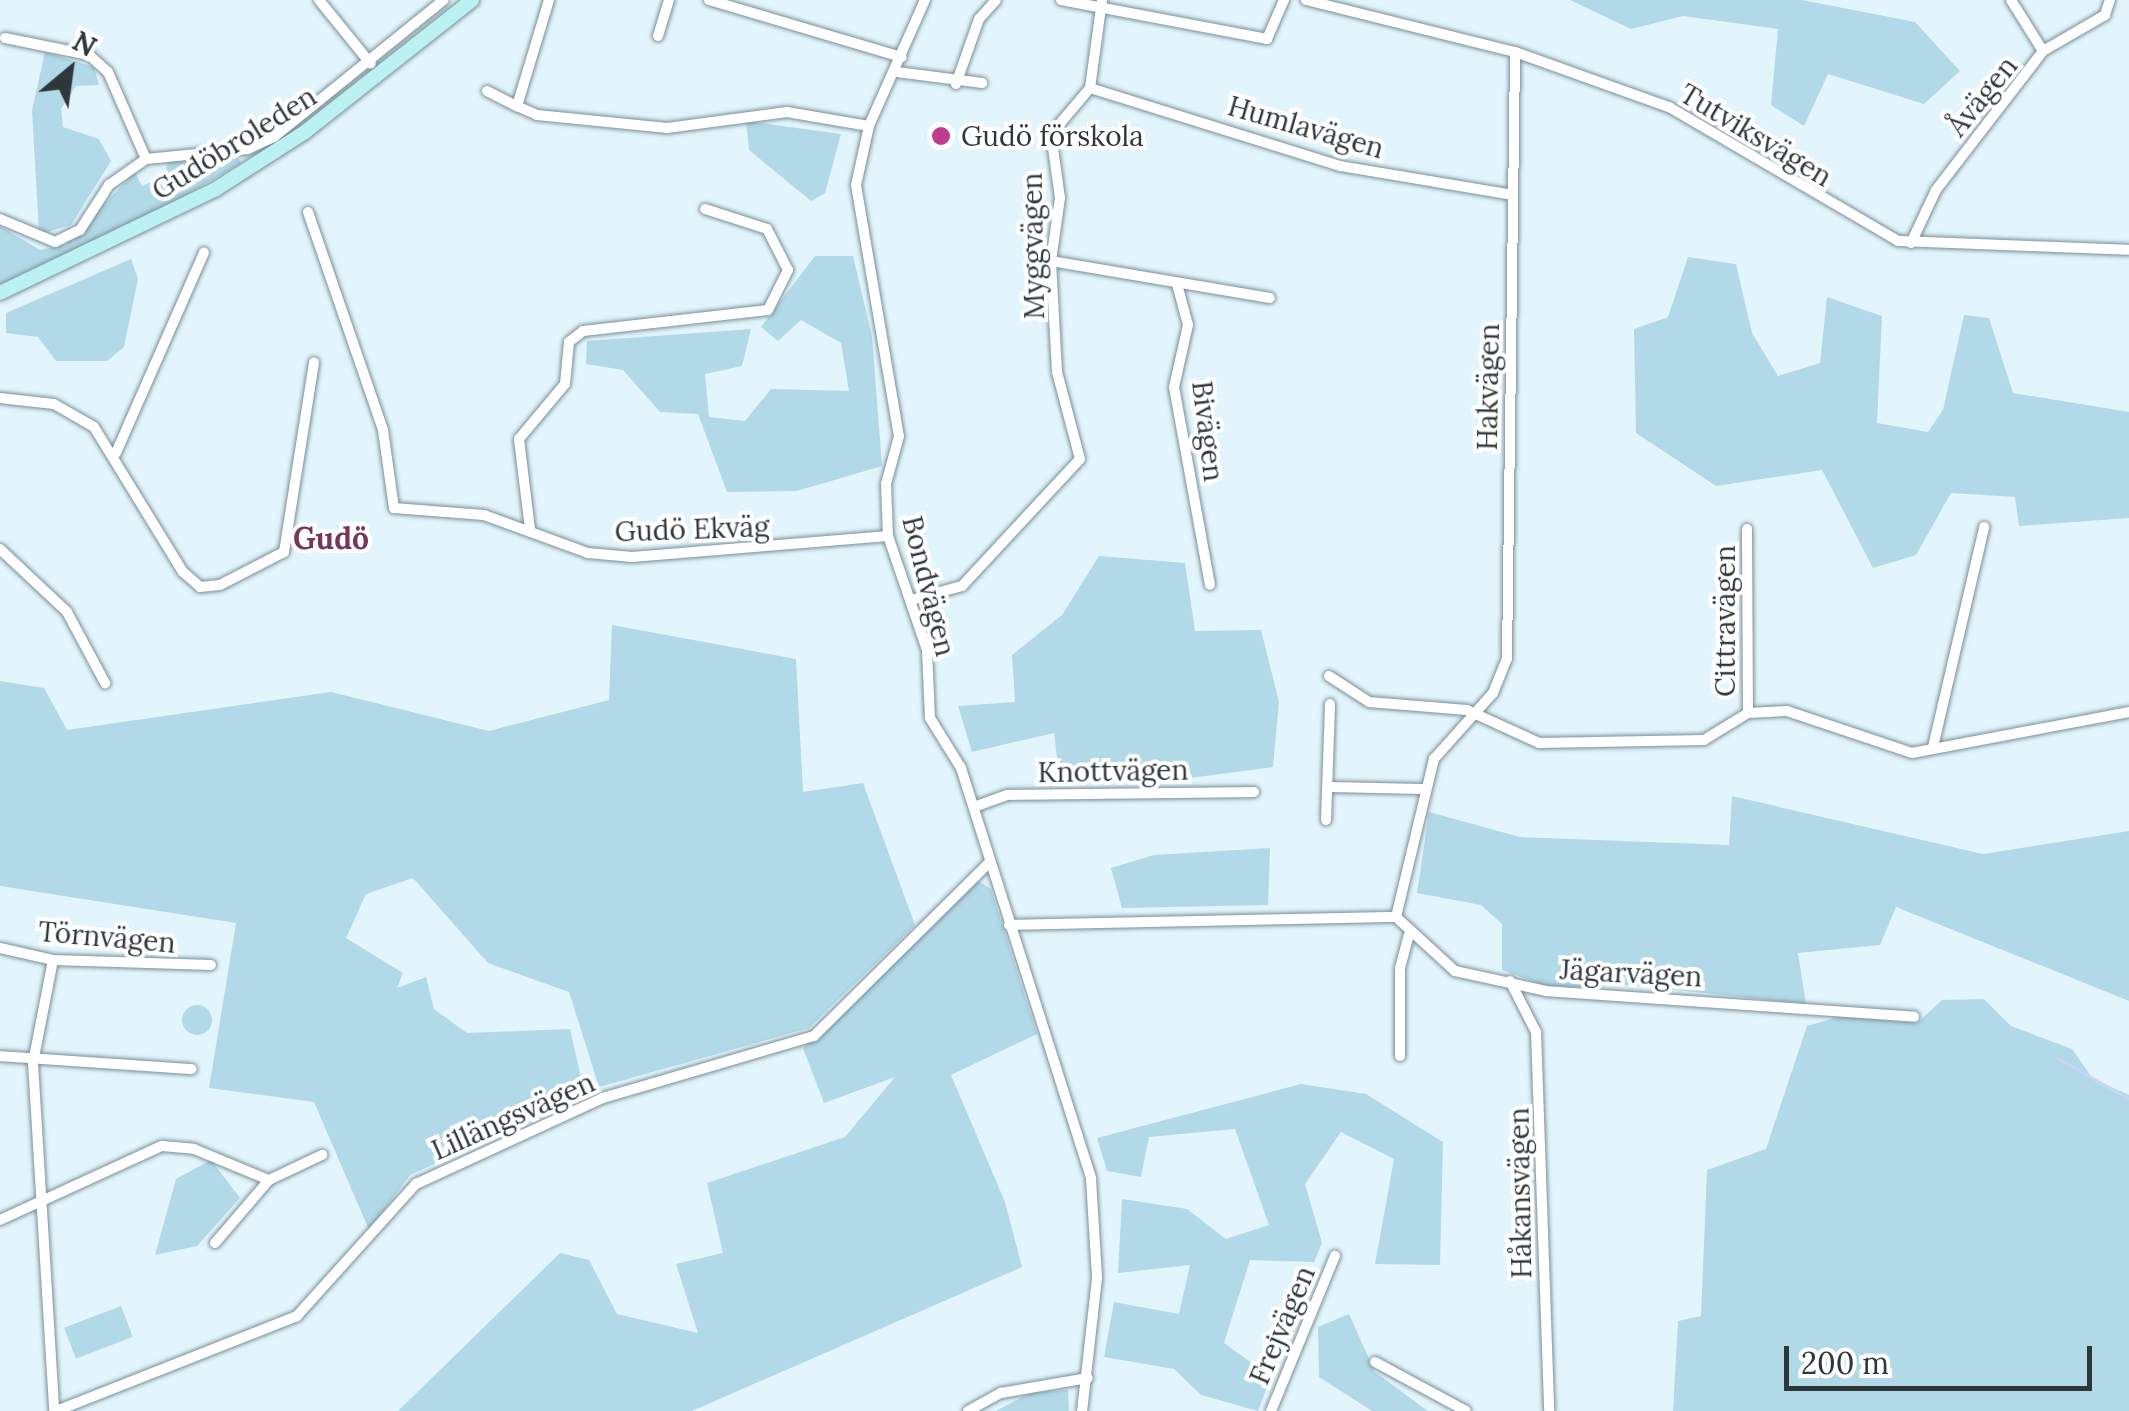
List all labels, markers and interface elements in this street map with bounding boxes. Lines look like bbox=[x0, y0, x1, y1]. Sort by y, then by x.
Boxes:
north arrow bbox=[20, 20, 120, 120]
text: N bbox=[66, 23, 103, 65]
street label: Åvägen bbox=[1940, 49, 2024, 143]
street label: Tutviksvägen bbox=[1674, 76, 1838, 194]
street label: Gudöbroleden bbox=[146, 79, 322, 207]
street label: Humlavägen bbox=[1224, 89, 1388, 165]
place label: Gudö förskola bbox=[961, 119, 1144, 153]
marker: Gudö förskola bbox=[930, 125, 952, 147]
street label: Myggvägen bbox=[1015, 172, 1051, 320]
street label: Hakvägen bbox=[1470, 323, 1506, 451]
street label: Bivägen bbox=[1185, 379, 1231, 483]
street label: Gudö Ekväg bbox=[614, 510, 770, 548]
street label: Bondvägen bbox=[895, 512, 963, 660]
district label: Gudö bbox=[293, 520, 369, 556]
street label: Cittravägen bbox=[1708, 545, 1742, 697]
street label: Knottvägen bbox=[1037, 753, 1189, 789]
street label: Törnvägen bbox=[37, 914, 177, 960]
street label: Jägarvägen bbox=[1559, 952, 1703, 994]
street label: Lillängsvägen bbox=[426, 1065, 600, 1167]
street label: Håkansvägen bbox=[1502, 1107, 1538, 1279]
street label: Frejvägen bbox=[1242, 1261, 1322, 1389]
scale bar bbox=[1789, 1326, 2096, 1388]
text: 200 m bbox=[1801, 1344, 1889, 1382]

